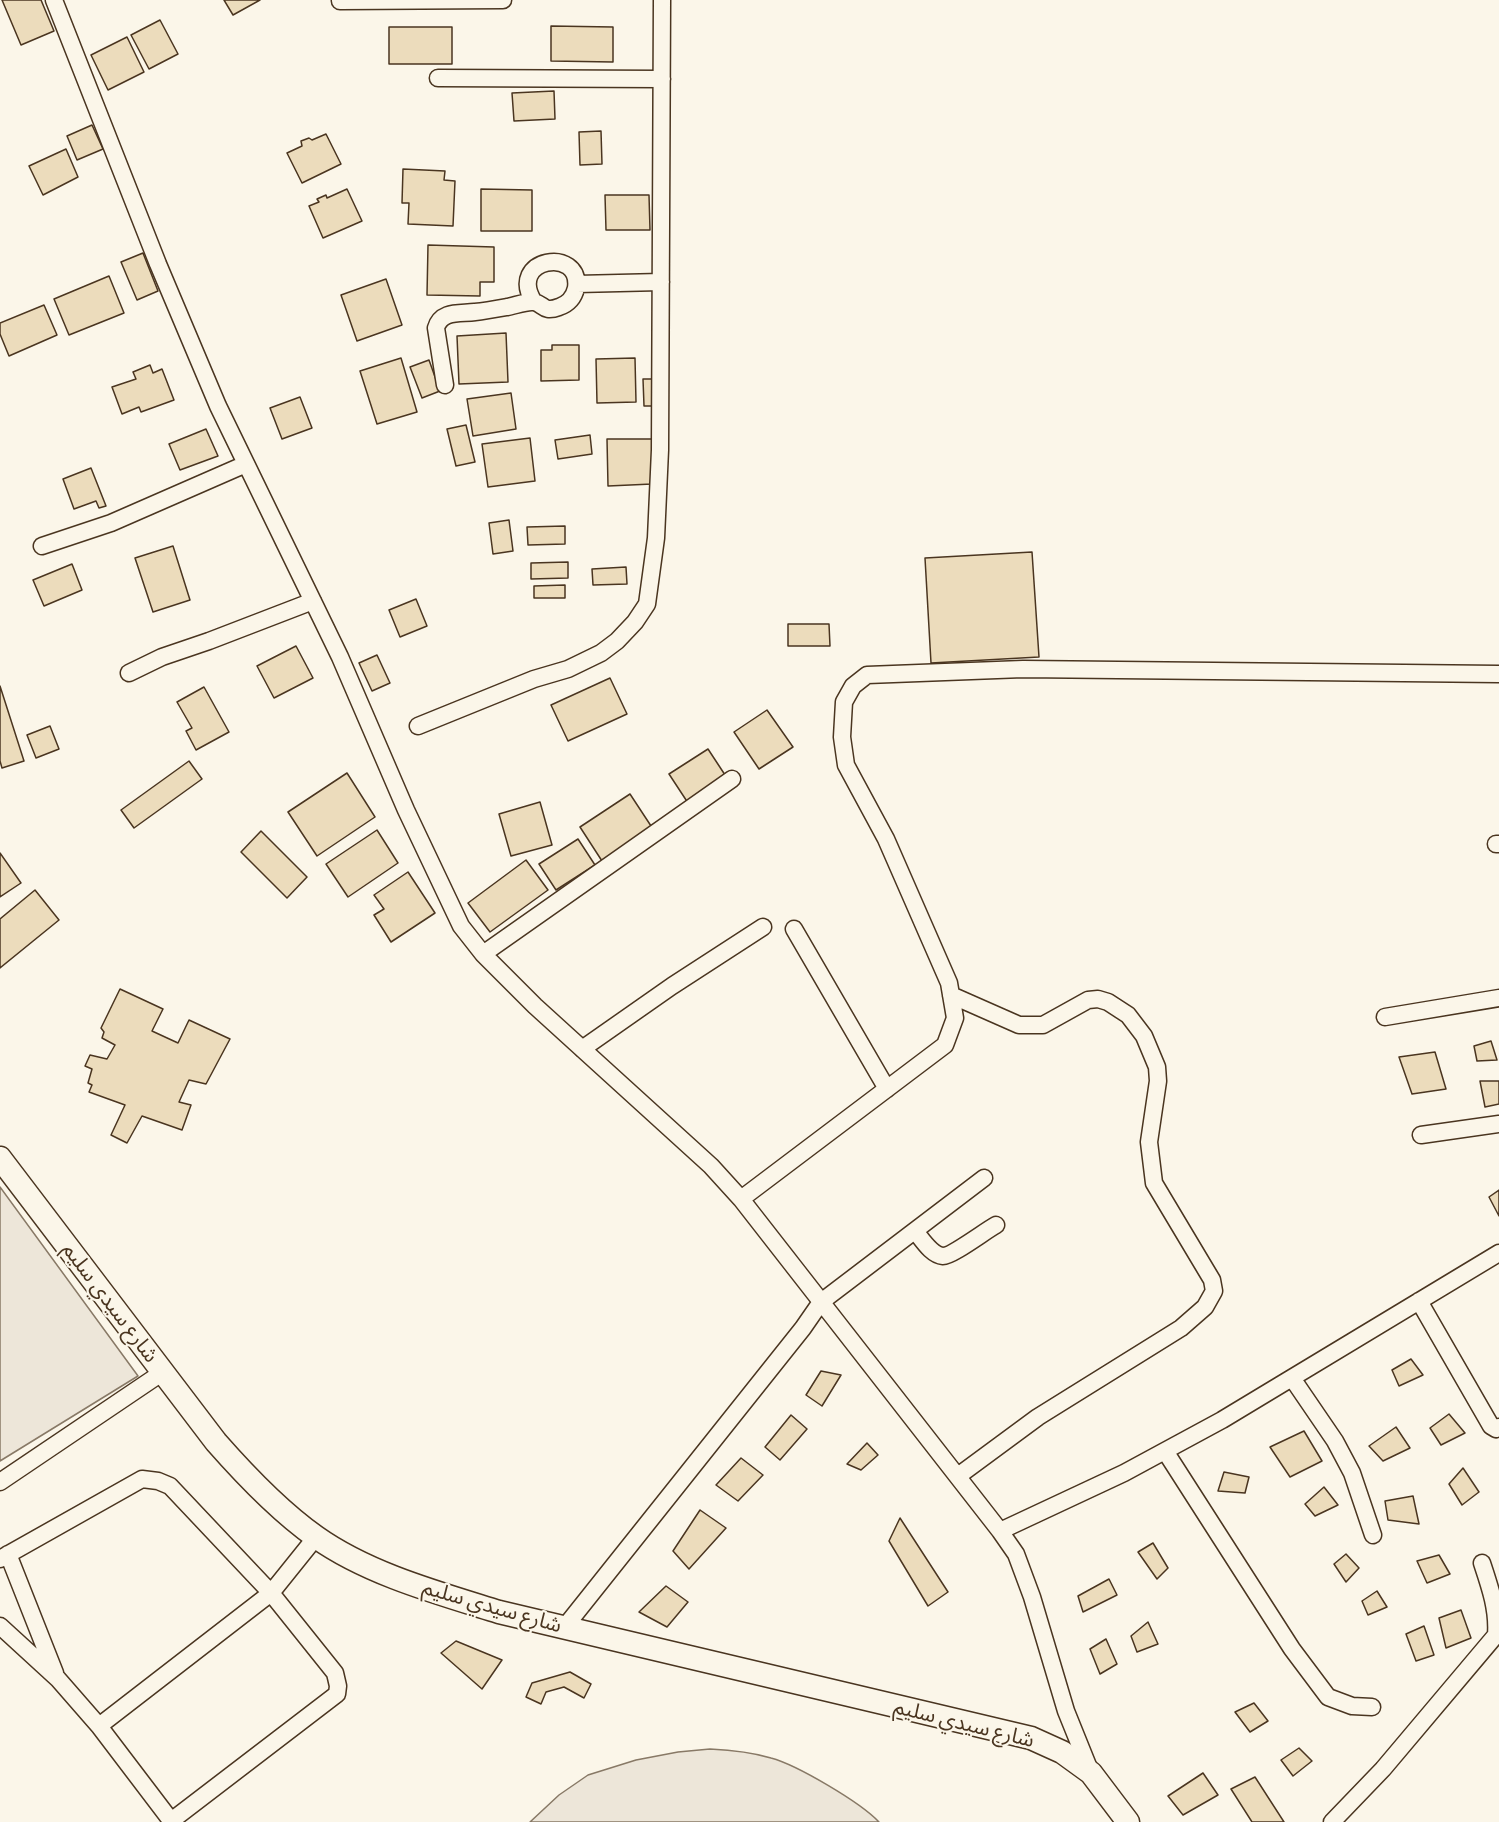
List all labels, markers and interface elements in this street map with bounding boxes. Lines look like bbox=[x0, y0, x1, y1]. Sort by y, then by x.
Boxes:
street label: شارع سيدي سليم bbox=[57, 1238, 163, 1368]
street label: شارع سيدي سليم bbox=[419, 1575, 565, 1639]
street label: شارع سيدي سليم bbox=[891, 1694, 1037, 1754]

